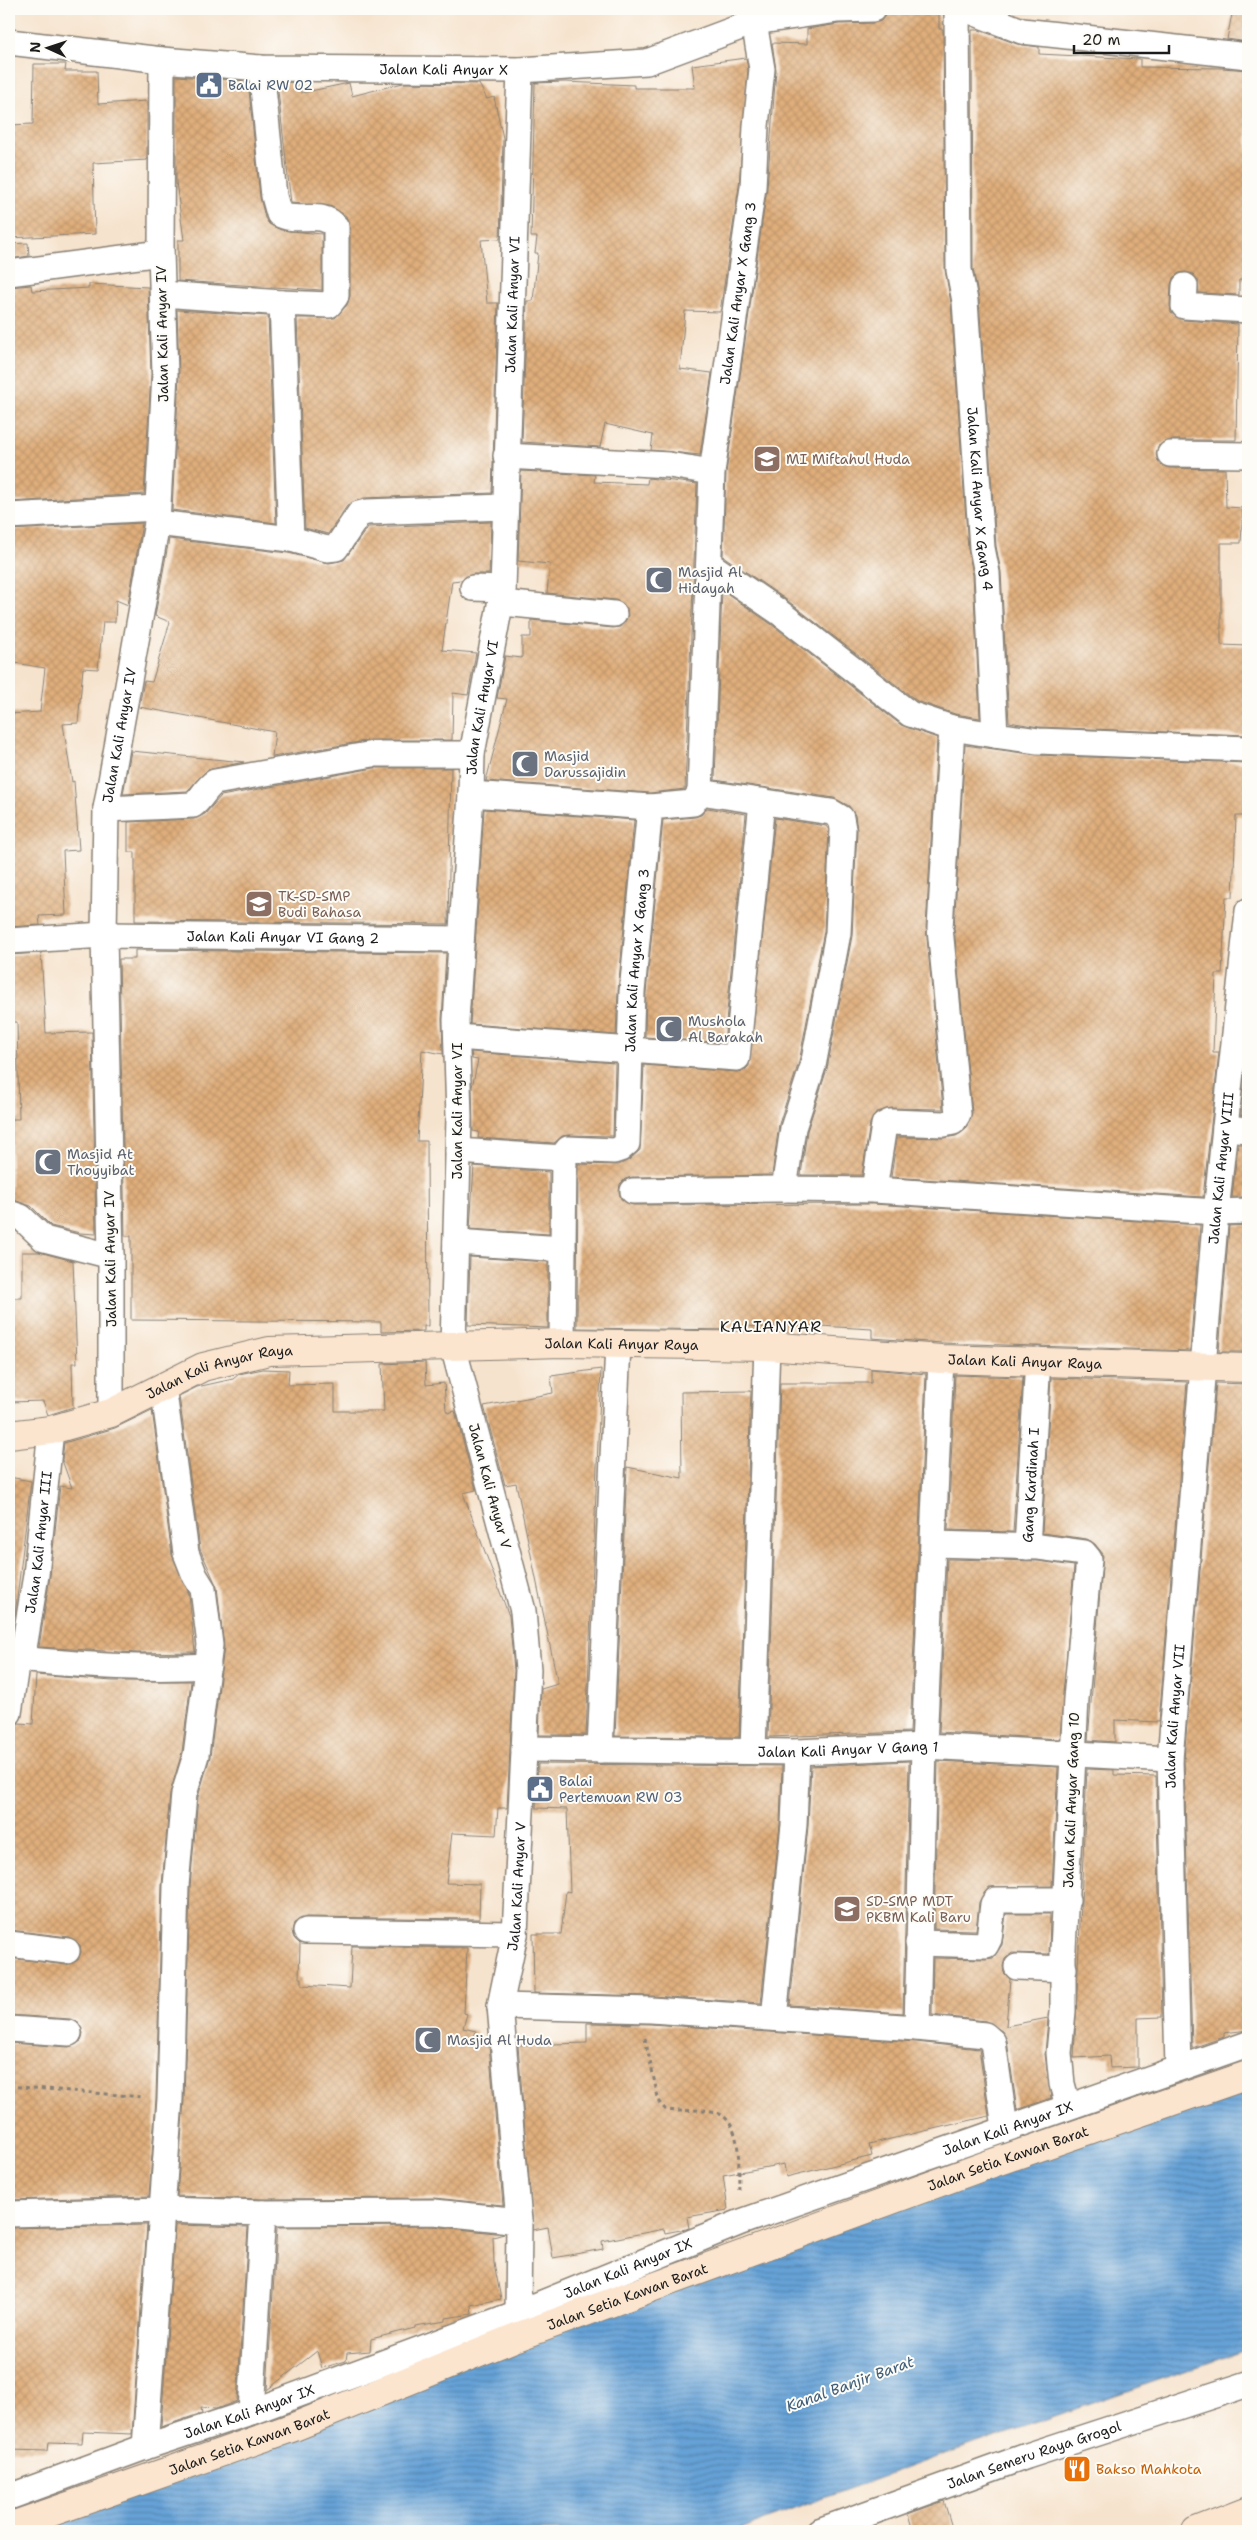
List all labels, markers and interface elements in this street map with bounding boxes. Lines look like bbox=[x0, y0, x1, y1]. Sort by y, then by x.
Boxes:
north arrow bbox=[22, 22, 72, 72]
scale bar bbox=[1074, 22, 1170, 54]
text: 20 m bbox=[1082, 30, 1121, 50]
text: N bbox=[26, 41, 44, 53]
street label: Jalan Kali Anyar X bbox=[379, 60, 508, 79]
public building icon: Balai RW 02 bbox=[194, 70, 224, 100]
place label: Balai RW 02 bbox=[228, 76, 313, 94]
street label: Jalan Kali Anyar X Gang 3 bbox=[716, 201, 760, 386]
street label: Jalan Kali Anyar VI bbox=[501, 236, 524, 373]
street label: Jalan Kali Anyar IV bbox=[152, 265, 172, 402]
street label: Jalan Kali Anyar X Gang 4 bbox=[963, 406, 997, 591]
school or university icon: MI Miftahul Huda bbox=[752, 444, 782, 474]
place label: MI Miftahul Huda bbox=[786, 450, 910, 468]
place label: Masjid Al Hidayah bbox=[678, 563, 743, 597]
mosque icon: Masjid Al Hidayah bbox=[644, 565, 674, 595]
street label: Jalan Kali Anyar VI bbox=[462, 638, 502, 775]
street label: Jalan Kali Anyar IV bbox=[98, 666, 140, 804]
place label: Masjid Darussajidin bbox=[544, 747, 627, 781]
mosque icon: Masjid Darussajidin bbox=[510, 749, 540, 779]
street label: Jalan Kali Anyar X Gang 3 bbox=[621, 868, 653, 1053]
place label: TK-SD-SMP Budi Bahasa bbox=[278, 887, 362, 921]
school or university icon: TK-SD-SMP Budi Bahasa bbox=[244, 889, 274, 919]
street label: Jalan Kali Anyar VI Gang 2 bbox=[186, 927, 379, 947]
place label: Mushola Al Barakah bbox=[688, 1012, 763, 1046]
mosque icon: Mushola Al Barakah bbox=[654, 1014, 684, 1044]
street label: Jalan Kali Anyar VI bbox=[448, 1042, 466, 1179]
street label: Jalan Kali Anyar VIII bbox=[1204, 1091, 1238, 1245]
place label: Masjid At Thoyyibat bbox=[67, 1145, 135, 1179]
mosque icon: Masjid At Thoyyibat bbox=[33, 1147, 63, 1177]
street label: Jalan Kali Anyar IV bbox=[100, 1190, 120, 1327]
district label: KALIANYAR bbox=[720, 1316, 822, 1337]
street label: Jalan Kali Anyar Raya bbox=[544, 1334, 699, 1354]
street label: Jalan Kali Anyar Raya bbox=[143, 1341, 293, 1403]
street label: Jalan Kali Anyar Raya bbox=[948, 1350, 1103, 1373]
street label: Jalan Kali Anyar V bbox=[465, 1421, 516, 1551]
street label: Gang Kardinah I bbox=[1018, 1427, 1043, 1543]
street label: Jalan Kali Anyar III bbox=[21, 1470, 56, 1615]
street label: Jalan Kali Anyar VII bbox=[1161, 1643, 1189, 1789]
street label: Jalan Kali Anyar Gang 10 bbox=[1059, 1712, 1083, 1888]
street label: Jalan Kali Anyar V Gang 1 bbox=[757, 1737, 939, 1761]
place label: Balai Pertemuan RW 03 bbox=[559, 1772, 683, 1806]
public building icon: Balai Pertemuan RW 03 bbox=[525, 1774, 555, 1804]
street label: Jalan Kali Anyar V bbox=[503, 1821, 530, 1953]
place label: SD-SMP MDT PKBM Kali Baru bbox=[866, 1892, 971, 1926]
school or university icon: SD-SMP MDT PKBM Kali Baru bbox=[832, 1894, 862, 1924]
mosque icon: Masjid Al Huda bbox=[413, 2025, 443, 2055]
place label: Masjid Al Huda bbox=[447, 2031, 552, 2049]
street label: Jalan Kali Anyar IX bbox=[940, 2097, 1075, 2159]
street label: Jalan Setia Kawan Barat bbox=[925, 2122, 1091, 2195]
street label: Jalan Kali Anyar IX bbox=[561, 2234, 695, 2302]
street label: Jalan Setia Kawan Barat bbox=[545, 2259, 710, 2334]
water label: Kanal Banjir Barat bbox=[783, 2351, 917, 2416]
street label: Jalan Kali Anyar IX bbox=[182, 2380, 317, 2442]
street label: Jalan Setia Kawan Barat bbox=[167, 2404, 332, 2479]
street label: Jalan Semeru Raya Grogol bbox=[944, 2417, 1124, 2493]
restaurant icon: Bakso Mahkota bbox=[1062, 2454, 1092, 2484]
place label: Bakso Mahkota bbox=[1096, 2460, 1202, 2478]

